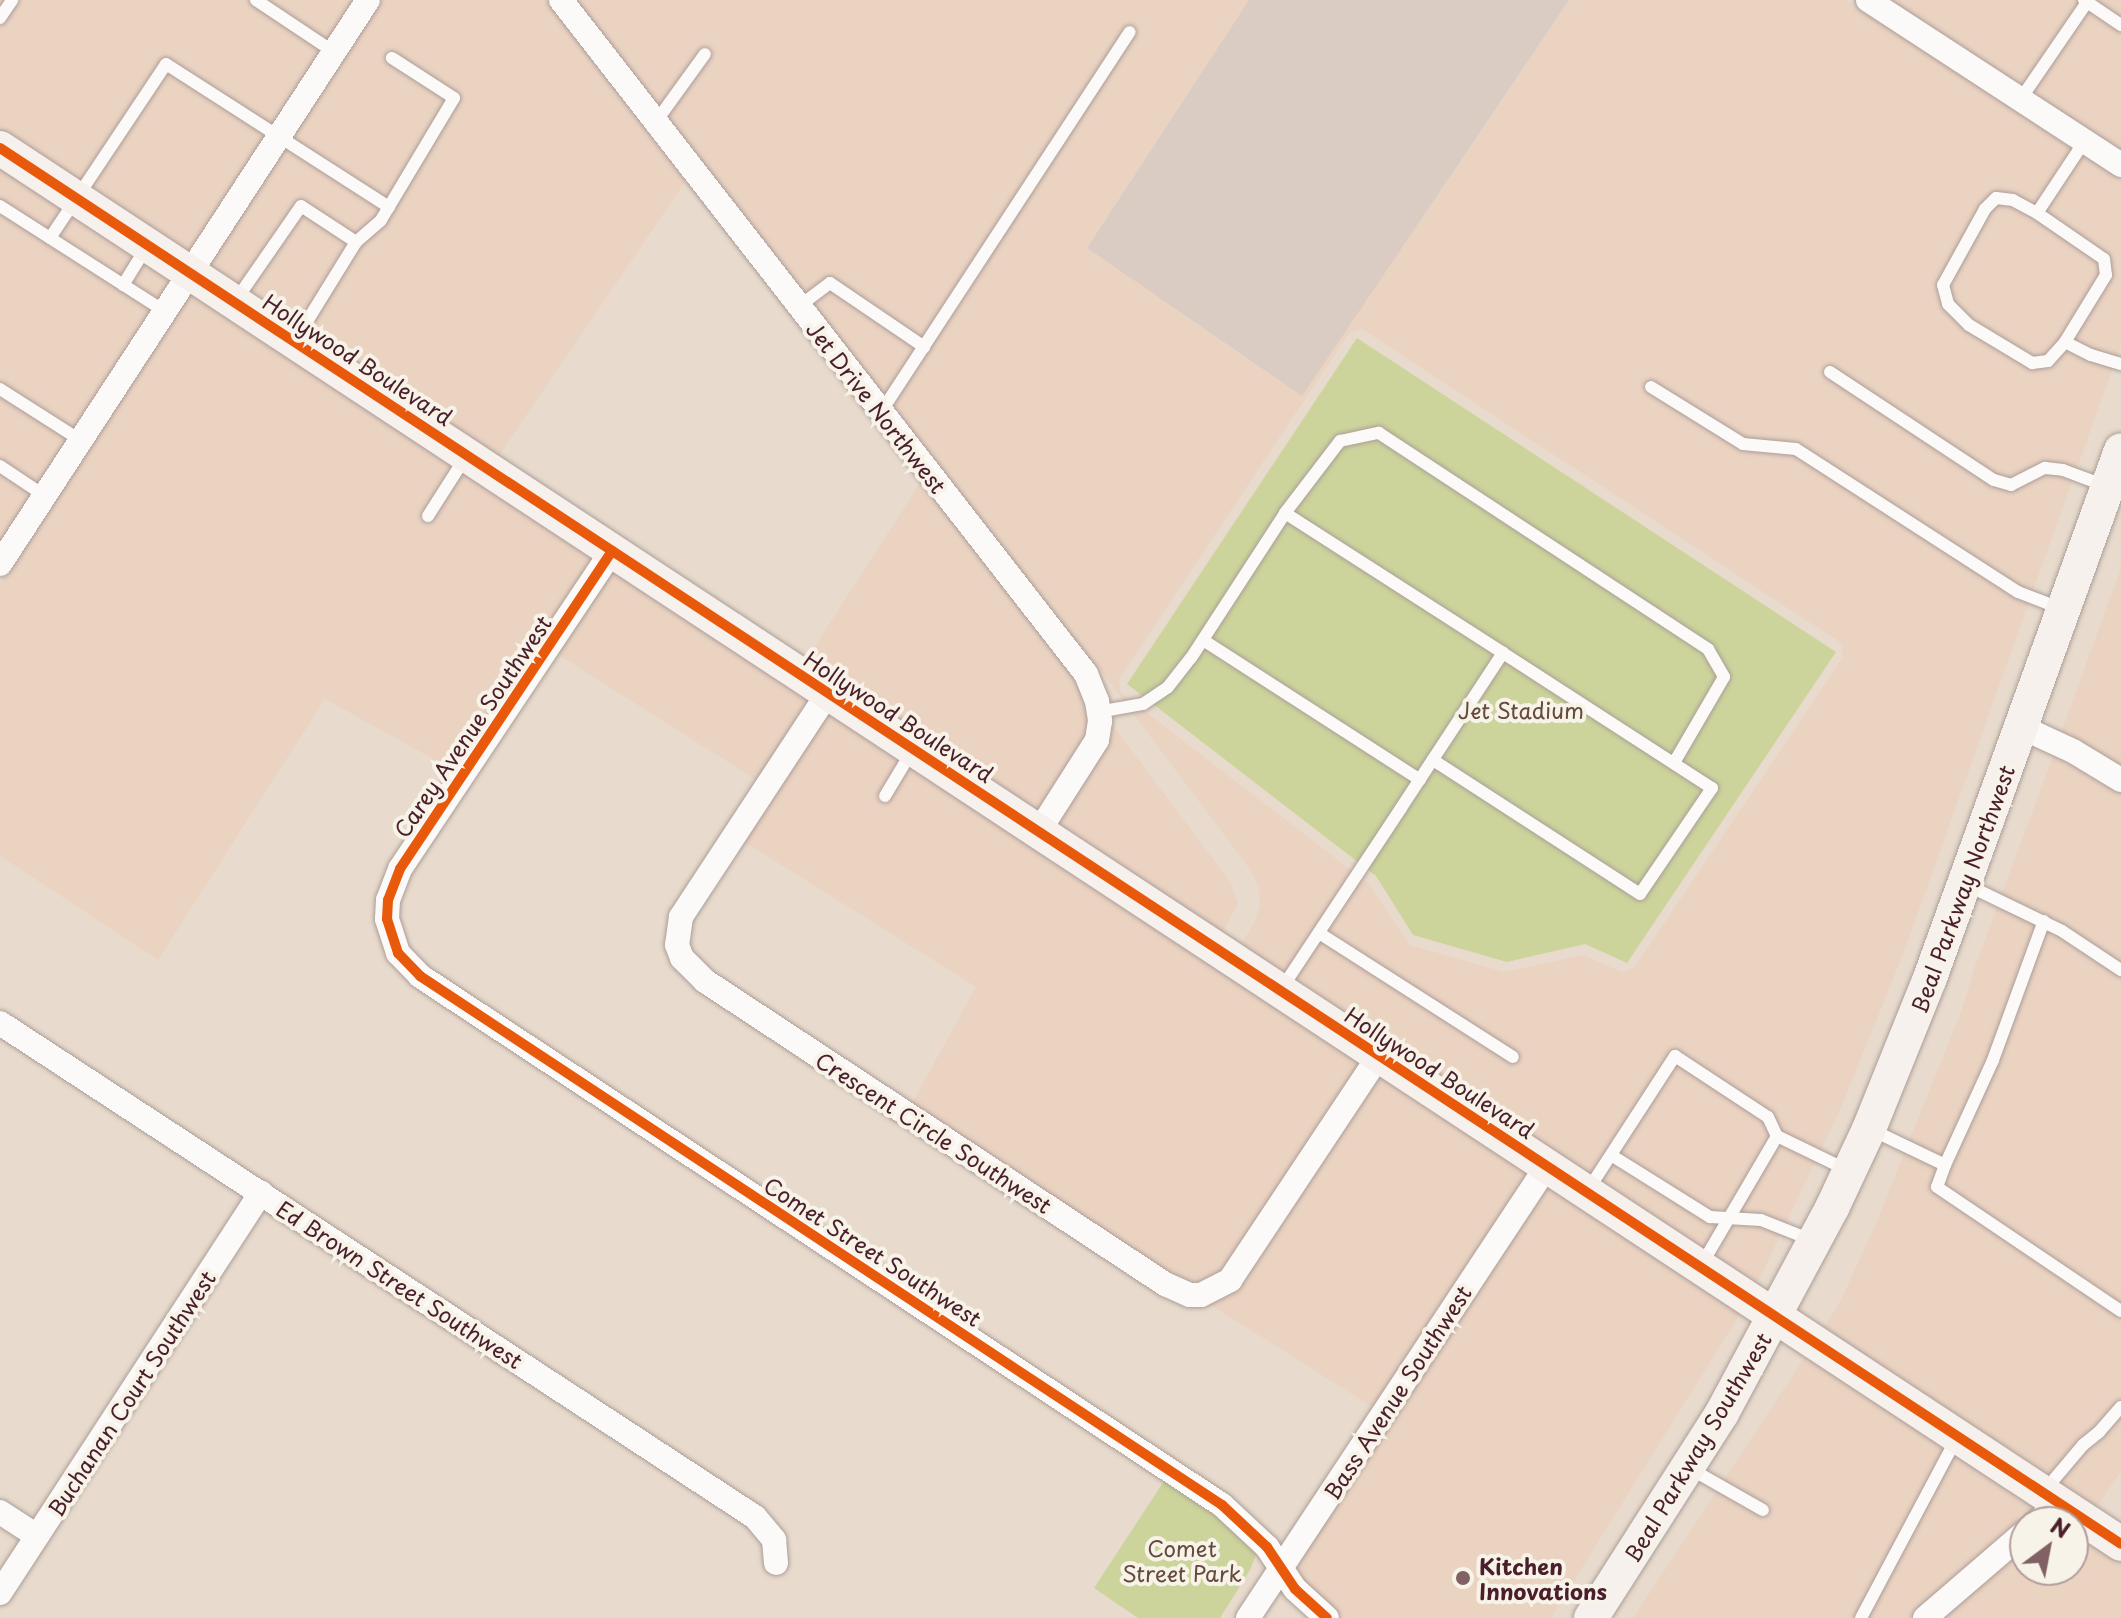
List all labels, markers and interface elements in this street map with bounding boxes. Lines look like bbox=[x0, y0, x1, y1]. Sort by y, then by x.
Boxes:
street label: Hollywood Boulevard bbox=[258, 288, 458, 430]
street label: Jet Drive Northwest bbox=[801, 315, 953, 499]
street label: Carey Avenue Southwest bbox=[388, 610, 556, 842]
street label: Hollywood Boulevard bbox=[799, 645, 999, 787]
park label: Jet Stadium bbox=[1457, 697, 1585, 723]
street label: Beal Parkway Northwest bbox=[1904, 760, 2020, 1018]
street label: Hollywood Boulevard bbox=[1340, 1001, 1540, 1143]
street label: Crescent Circle Southwest bbox=[810, 1045, 1058, 1219]
street label: Comet Street Southwest bbox=[757, 1170, 989, 1332]
street label: Ed Brown Street Southwest bbox=[271, 1194, 529, 1374]
street label: Buchanan Court Southwest bbox=[41, 1265, 221, 1521]
street label: Bass Avenue Southwest bbox=[1318, 1281, 1476, 1503]
street label: Beal Parkway Southwest bbox=[1618, 1327, 1776, 1567]
north arrow bbox=[2009, 1506, 2089, 1586]
text: N bbox=[2045, 1508, 2077, 1546]
park label: Comet Street Park bbox=[1121, 1534, 1243, 1586]
place label: Kitchen Innovations bbox=[1479, 1552, 1607, 1604]
marker: Kitchen Innovations bbox=[1454, 1569, 1472, 1587]

